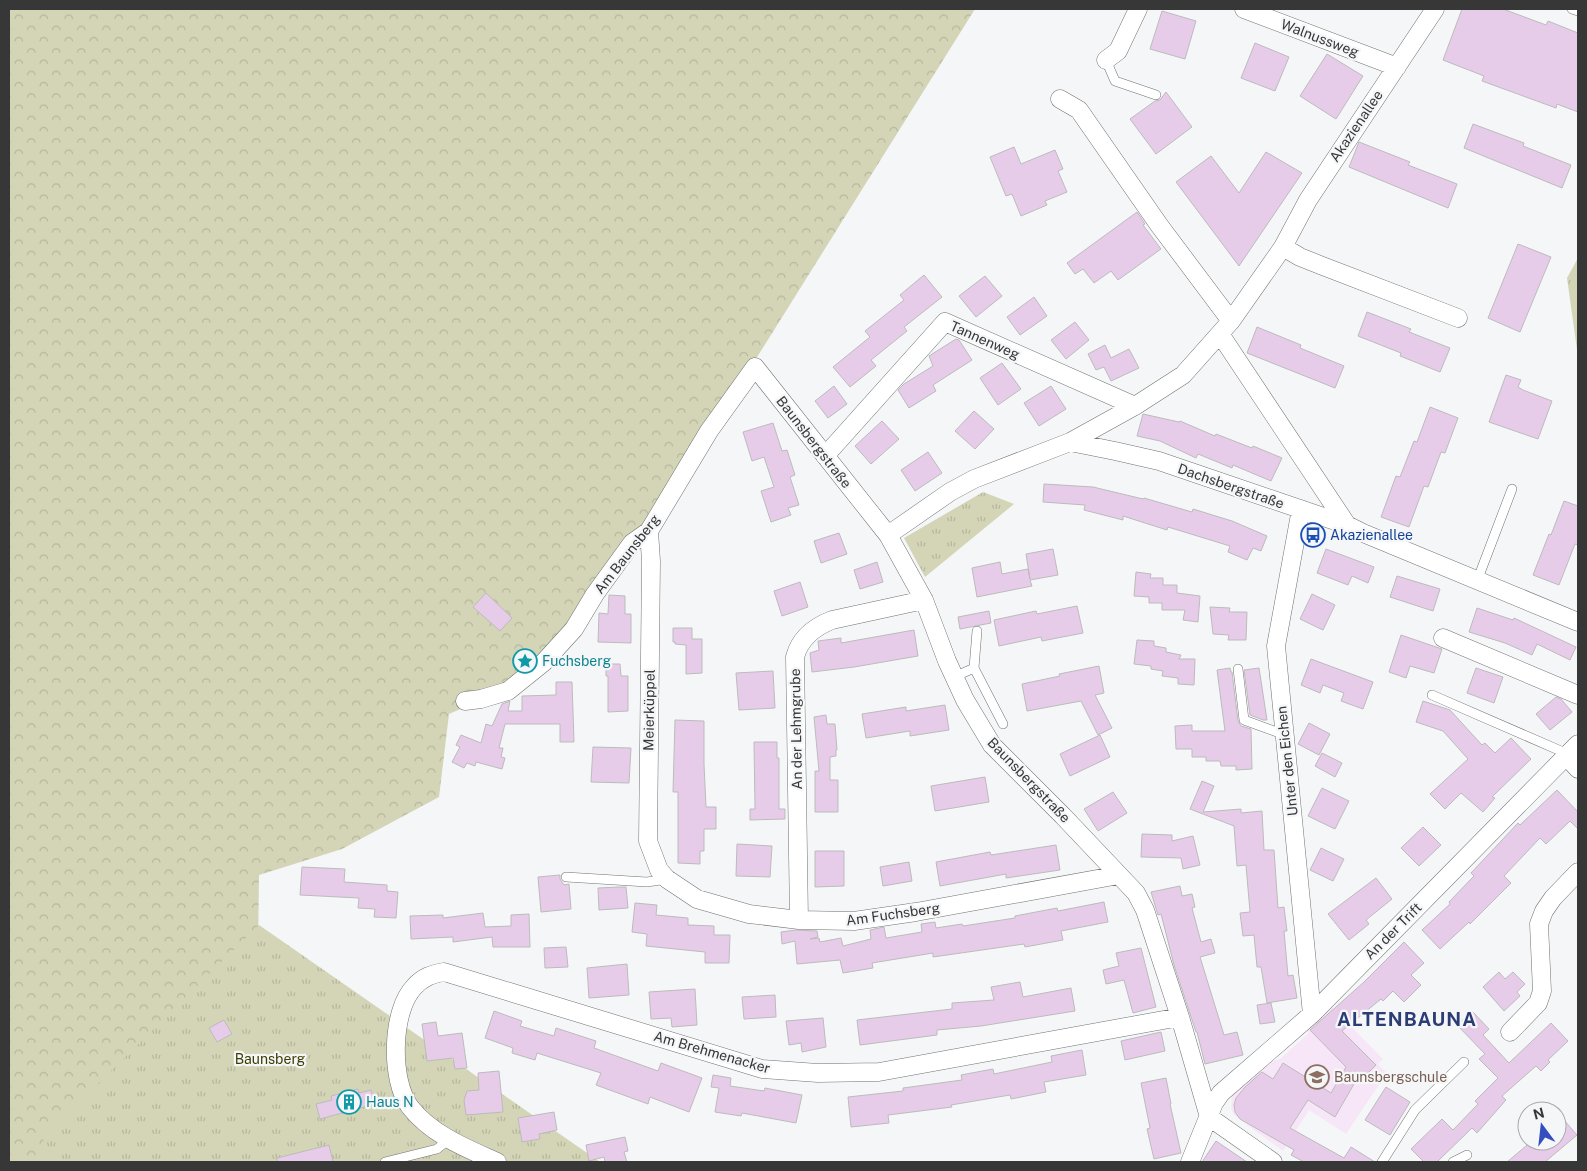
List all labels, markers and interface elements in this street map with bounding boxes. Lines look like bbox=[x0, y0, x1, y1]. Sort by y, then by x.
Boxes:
street label: Walnussweg bbox=[1279, 16, 1362, 60]
street label: Akazienallee bbox=[1326, 87, 1386, 165]
street label: Tannenweg bbox=[948, 318, 1023, 363]
street label: Baunsbergstraße bbox=[773, 393, 855, 491]
street label: Dachsbergstraße bbox=[1176, 460, 1286, 512]
street label: Am Baunsberg bbox=[591, 511, 663, 597]
bus stop icon: Akazienallee bbox=[1300, 522, 1326, 548]
place label: Akazienallee bbox=[1330, 527, 1413, 543]
place icon: Fuchsberg bbox=[512, 648, 538, 674]
place label: Fuchsberg bbox=[542, 653, 611, 669]
street label: An der Lehmgrube bbox=[787, 668, 805, 790]
street label: Meierküppel bbox=[640, 669, 658, 751]
street label: Unter den Eichen bbox=[1273, 705, 1301, 817]
street label: Baunsbergstraße bbox=[984, 734, 1074, 826]
street label: Am Fuchsberg bbox=[845, 899, 941, 929]
street label: An der Trift bbox=[1361, 899, 1425, 963]
district label: ALTENBAUNA bbox=[1337, 1008, 1477, 1030]
street label: Am Brehmenacker bbox=[652, 1028, 772, 1076]
park label: Baunsberg bbox=[235, 1051, 306, 1067]
school or university icon: Baunsbergschule bbox=[1304, 1064, 1330, 1090]
place label: Baunsbergschule bbox=[1334, 1069, 1447, 1085]
building icon: Haus N bbox=[336, 1089, 362, 1115]
place label: Haus N bbox=[366, 1094, 414, 1110]
north arrow bbox=[1517, 1101, 1567, 1151]
text: N bbox=[1531, 1104, 1546, 1123]

